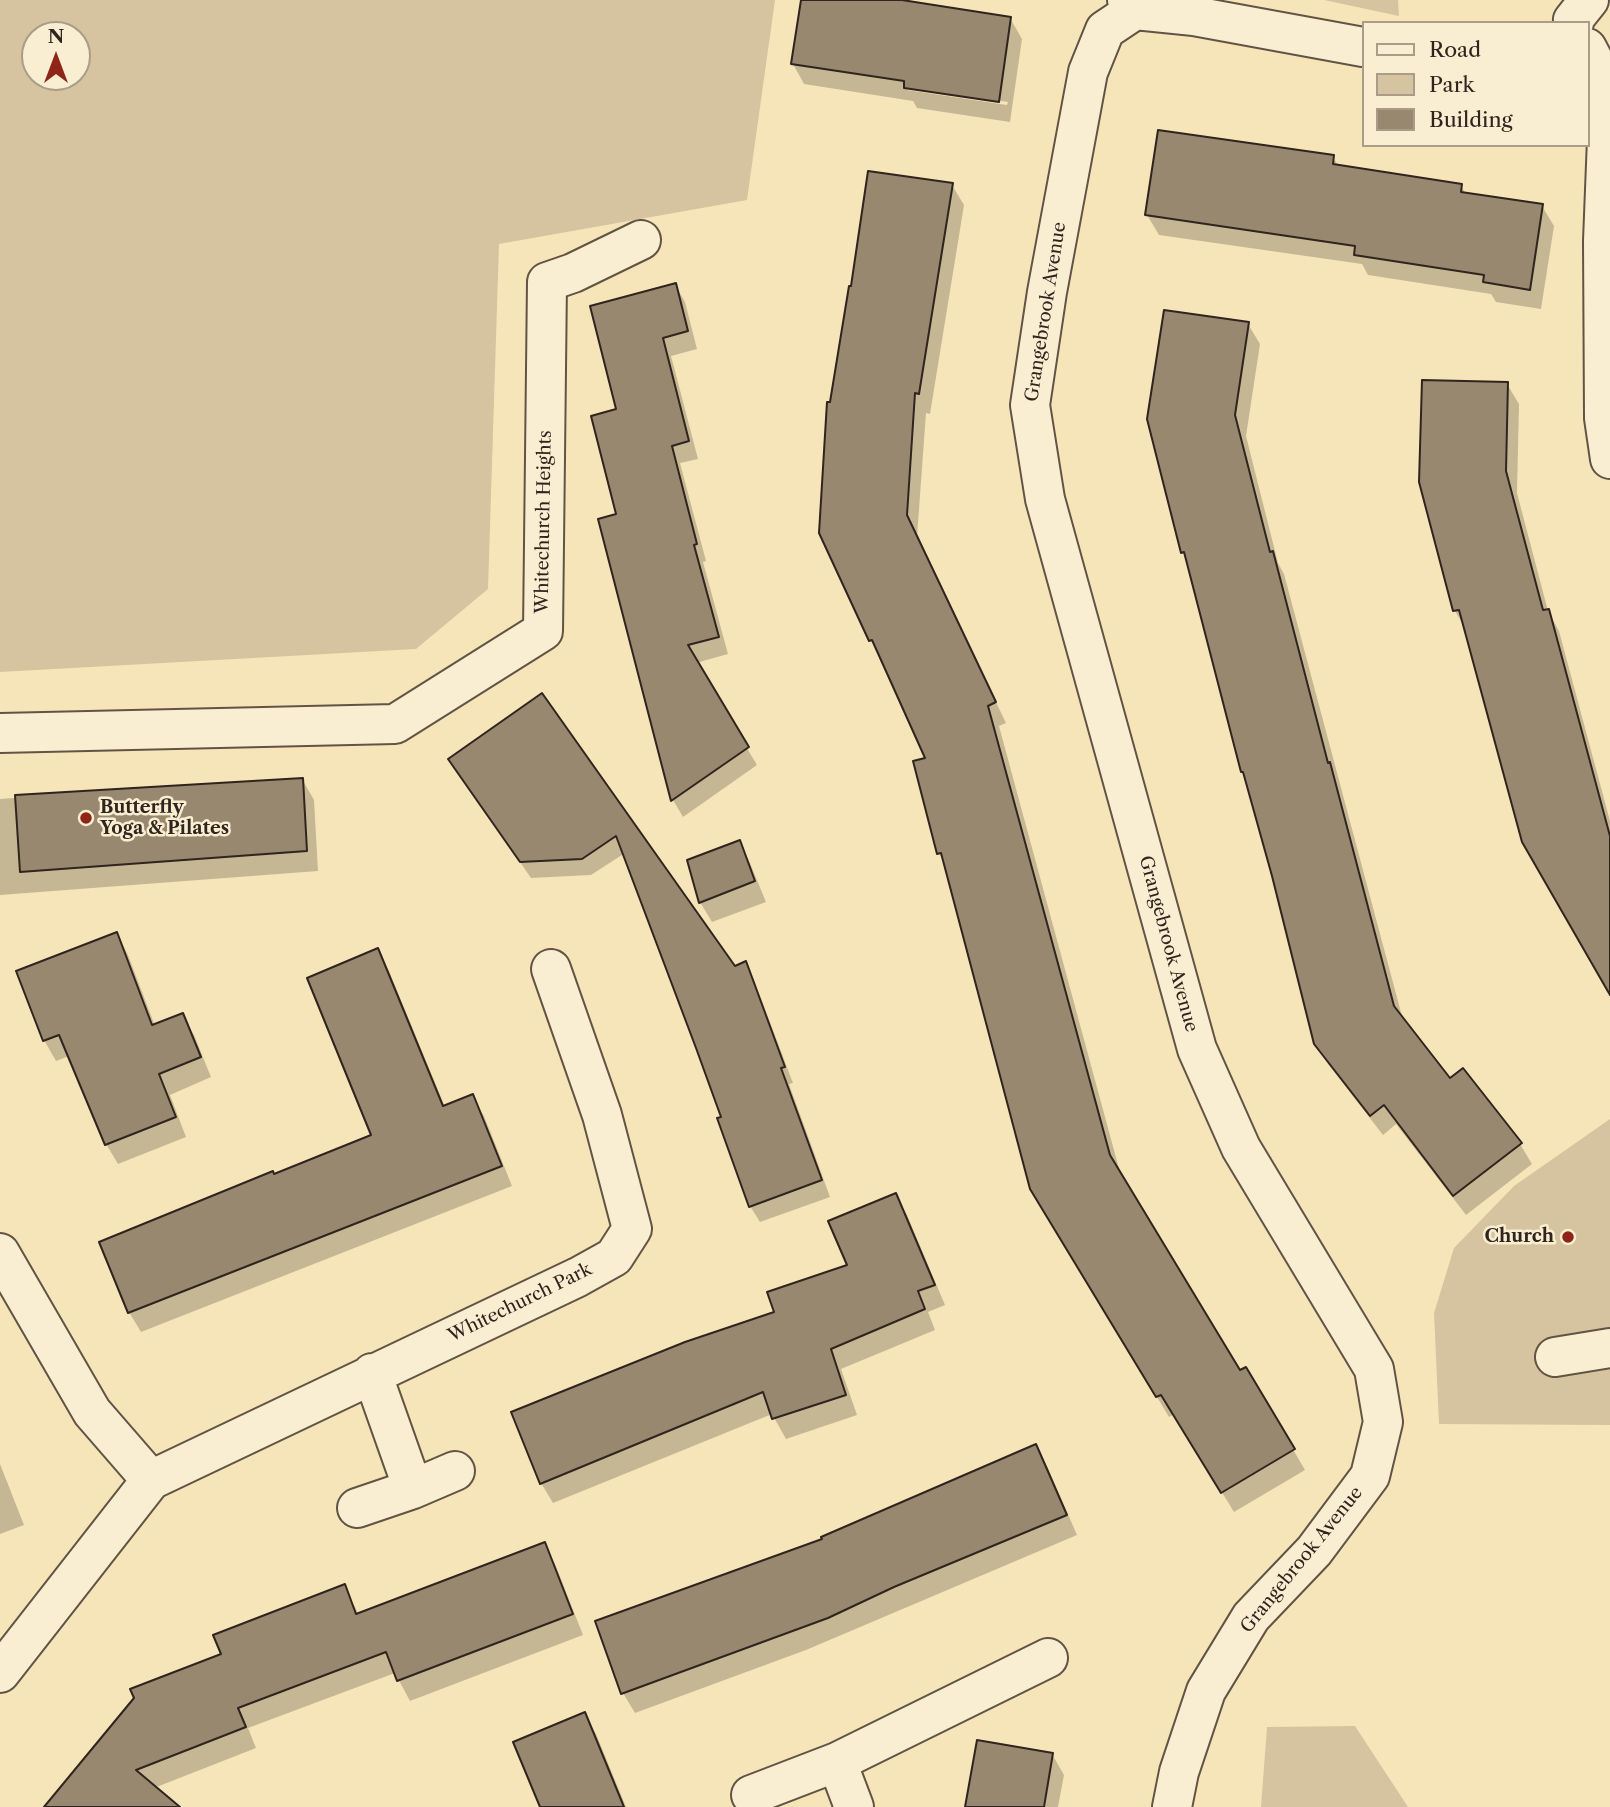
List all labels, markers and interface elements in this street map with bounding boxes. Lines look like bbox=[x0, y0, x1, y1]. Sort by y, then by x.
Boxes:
north arrow bbox=[21, 21, 91, 91]
legend bbox=[1362, 21, 1589, 147]
text: N bbox=[48, 25, 64, 48]
text: Road bbox=[1429, 37, 1481, 62]
text: Park bbox=[1429, 72, 1475, 97]
text: Building bbox=[1429, 107, 1513, 132]
street label: Grangebrook Avenue bbox=[1021, 221, 1071, 403]
street label: Whitechurch Heights bbox=[532, 430, 556, 614]
place label: Butterfly Yoga & Pilates bbox=[100, 797, 229, 840]
marker: Butterfly Yoga & Pilates bbox=[78, 810, 94, 826]
street label: Grangebrook Avenue bbox=[1134, 853, 1202, 1035]
place label: Church bbox=[1484, 1226, 1554, 1248]
marker: Church bbox=[1560, 1229, 1576, 1245]
street label: Whitechurch Park bbox=[445, 1259, 595, 1347]
street label: Grangebrook Avenue bbox=[1236, 1483, 1368, 1637]

